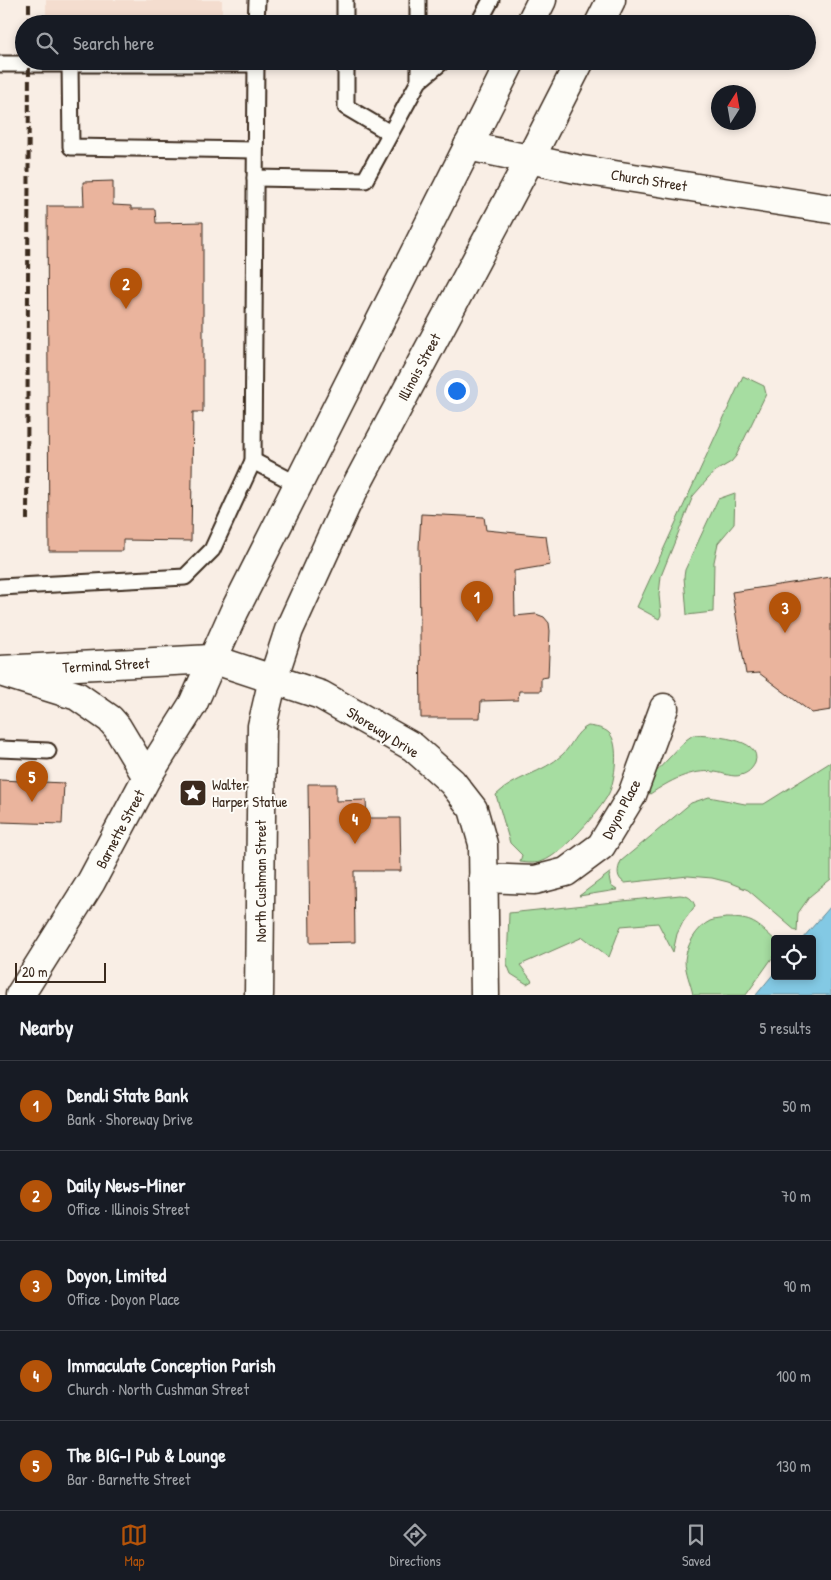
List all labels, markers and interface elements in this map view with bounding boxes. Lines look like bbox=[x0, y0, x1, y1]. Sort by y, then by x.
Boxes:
search box bbox=[15, 15, 816, 70]
icon: search bbox=[33, 29, 61, 57]
text: Search here bbox=[73, 30, 154, 56]
north arrow bbox=[711, 85, 756, 130]
street label: Church Street bbox=[609, 164, 689, 197]
pin: 2 bbox=[110, 268, 142, 309]
street label: Illinois Street bbox=[392, 329, 446, 404]
your location bbox=[444, 378, 470, 404]
pin: 1 bbox=[461, 581, 493, 622]
pin: 3 bbox=[769, 592, 801, 633]
street label: Terminal Street bbox=[62, 652, 151, 678]
street label: Shoreway Drive bbox=[343, 701, 423, 763]
pin: 5 bbox=[16, 761, 48, 802]
place label: Walter Harper Statue bbox=[212, 774, 287, 812]
street label: Doyon Place bbox=[597, 775, 645, 842]
place icon: Walter Harper Statue bbox=[178, 778, 208, 808]
street label: Barnette Street bbox=[90, 785, 150, 872]
pin: 4 bbox=[339, 803, 371, 844]
street label: North Cushman Street bbox=[250, 819, 271, 942]
map controls bbox=[771, 935, 816, 980]
button: locate bbox=[771, 935, 816, 980]
scale bar bbox=[15, 960, 106, 983]
text: 20 m bbox=[22, 962, 48, 981]
text: Nearby bbox=[20, 1013, 73, 1042]
text: 5 results bbox=[760, 1017, 811, 1039]
text: Denali State Bank bbox=[67, 1082, 188, 1108]
text: 1 bbox=[33, 1095, 39, 1117]
text: 50 m bbox=[783, 1095, 811, 1117]
text: Bank · Shoreway Drive bbox=[67, 1108, 193, 1130]
text: Daily News-Miner bbox=[67, 1172, 186, 1198]
text: 2 bbox=[32, 1185, 40, 1207]
text: 70 m bbox=[781, 1185, 811, 1207]
text: Office · Illinois Street bbox=[67, 1198, 190, 1220]
text: Doyon, Limited bbox=[67, 1262, 166, 1288]
text: 3 bbox=[32, 1275, 40, 1297]
text: 90 m bbox=[783, 1275, 811, 1297]
text: Office · Doyon Place bbox=[67, 1288, 180, 1310]
text: Immaculate Conception Parish bbox=[67, 1352, 275, 1378]
text: 4 bbox=[33, 1365, 39, 1387]
text: 100 m bbox=[776, 1365, 811, 1387]
text: Church · North Cushman Street bbox=[67, 1378, 249, 1400]
text: The BIG-I Pub & Lounge bbox=[67, 1442, 226, 1468]
text: 5 bbox=[33, 1455, 39, 1477]
text: 130 m bbox=[776, 1455, 811, 1477]
text: Bar · Barnette Street bbox=[67, 1468, 191, 1490]
tab: Map bbox=[120, 1521, 148, 1570]
tab: Directions bbox=[389, 1521, 441, 1570]
tab: Saved bbox=[682, 1521, 711, 1570]

